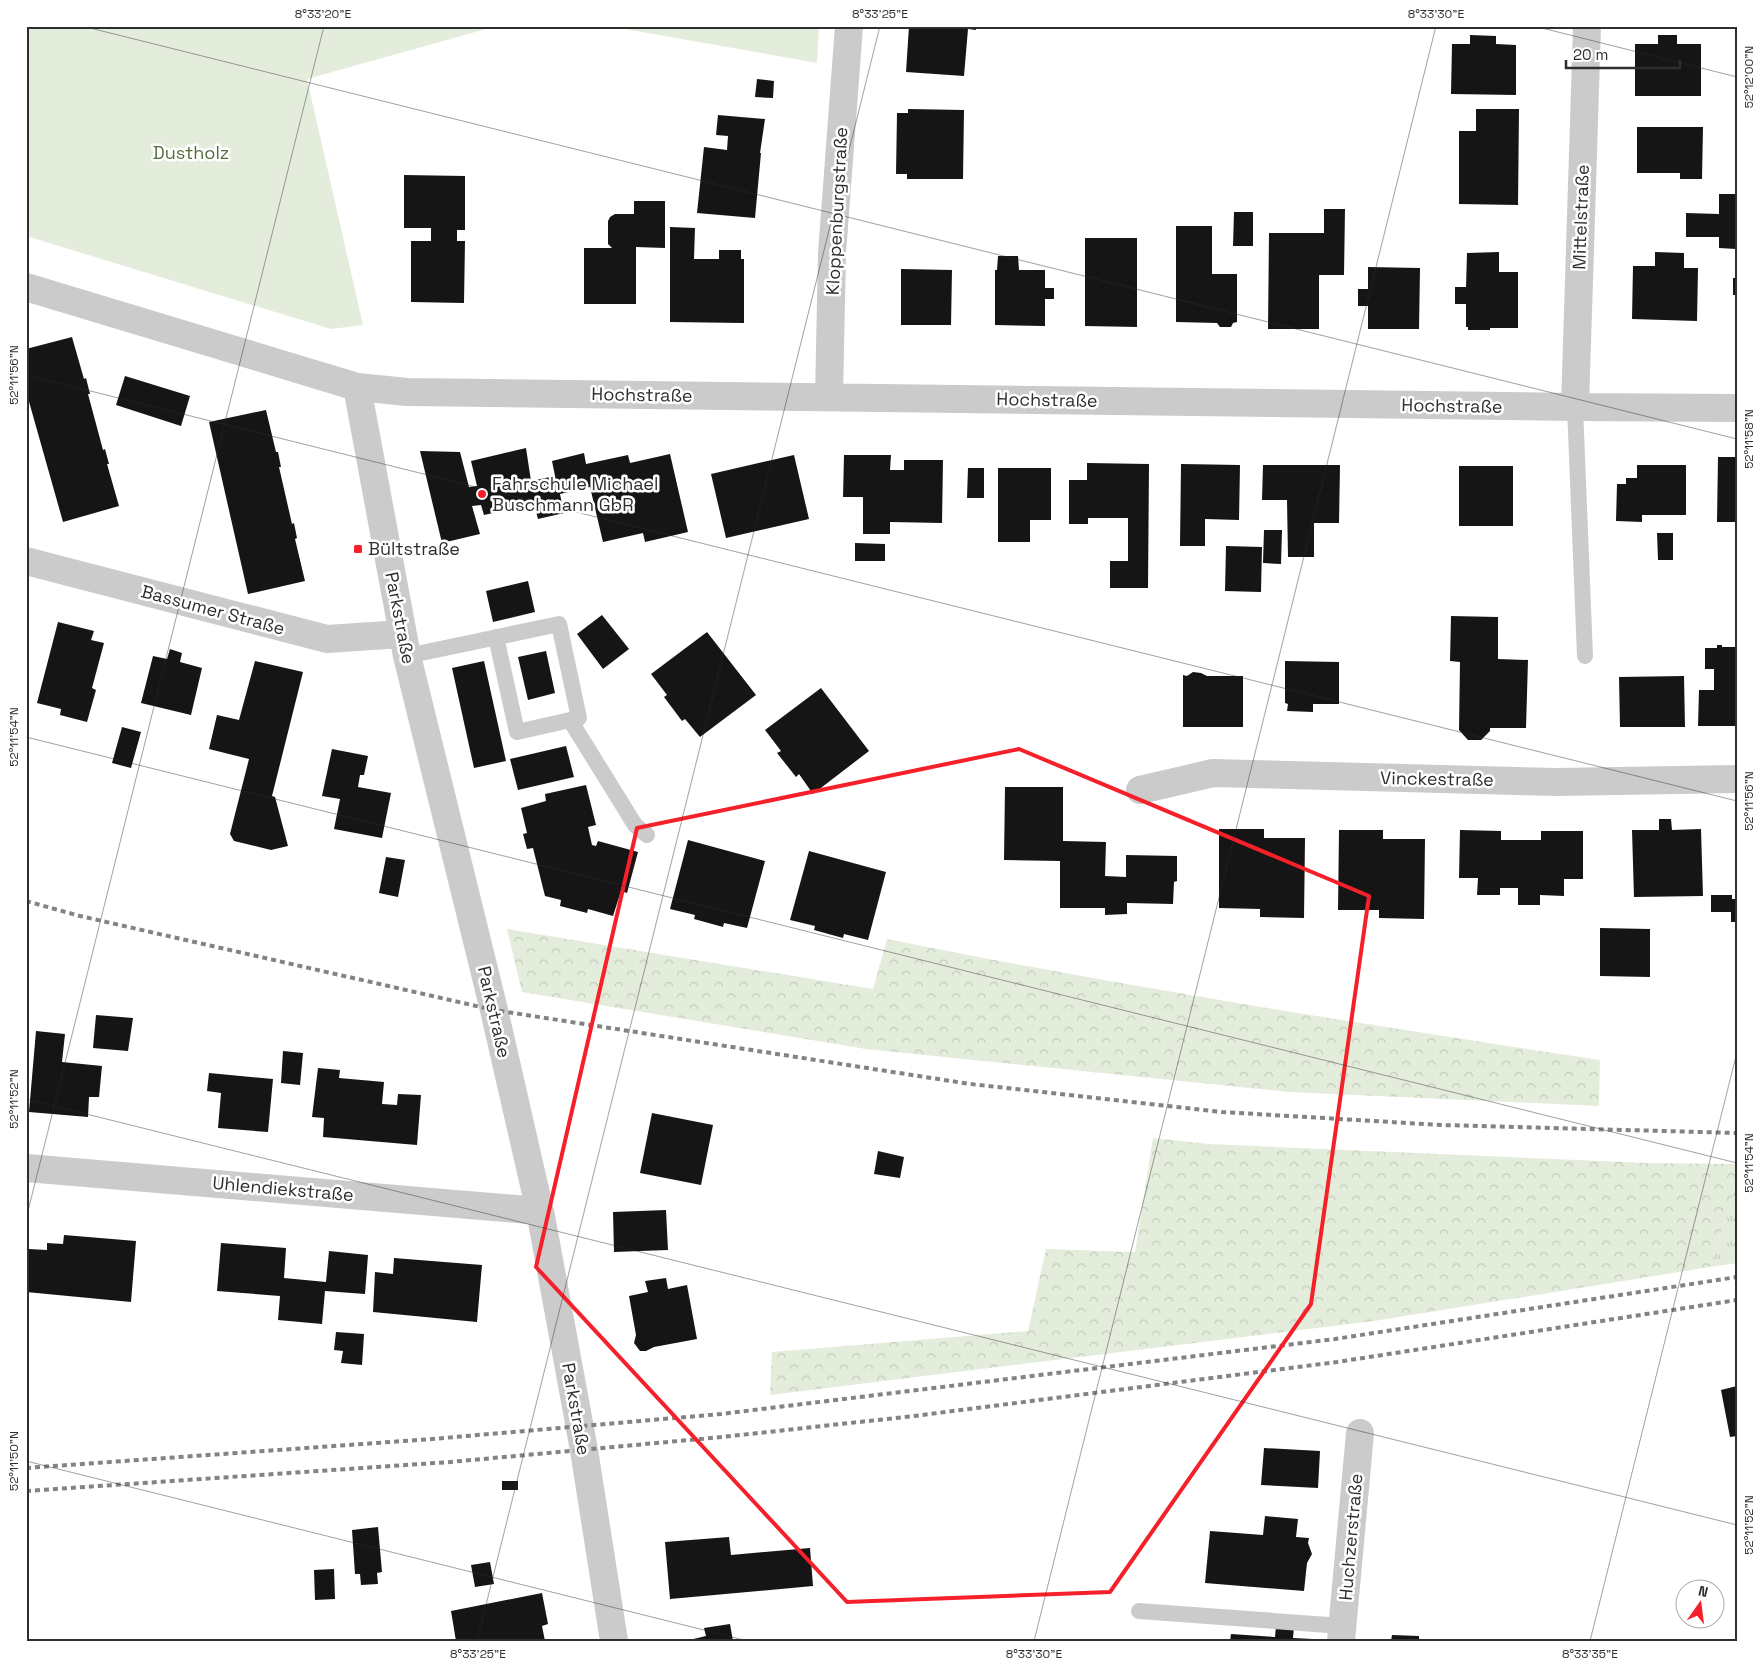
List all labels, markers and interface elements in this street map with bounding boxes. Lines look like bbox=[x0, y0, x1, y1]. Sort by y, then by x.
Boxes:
text: 8°33'20"E bbox=[295, 6, 351, 22]
text: 8°33'25"E bbox=[852, 6, 908, 22]
text: 8°33'30"E bbox=[1408, 6, 1464, 22]
scale bar bbox=[1566, 38, 1679, 70]
text: 20 m bbox=[1573, 45, 1608, 64]
text: 52°12'00"N bbox=[1741, 46, 1757, 108]
street label: Kloppenburgstraße bbox=[821, 126, 852, 296]
park label: Dustholz bbox=[153, 141, 229, 164]
street label: Mittelstraße bbox=[1567, 164, 1594, 270]
text: 52°11'56"N bbox=[6, 345, 22, 405]
street label: Hochstraße bbox=[591, 382, 693, 407]
street label: Hochstraße bbox=[996, 387, 1098, 412]
street label: Hochstraße bbox=[1401, 393, 1503, 418]
text: 52°11'58"N bbox=[1741, 409, 1757, 469]
place label: Fahrschule Michael Buschmann GbR bbox=[492, 472, 658, 516]
marker: Fahrschule Michael Buschmann GbR bbox=[476, 488, 488, 500]
place label: Bültstraße bbox=[368, 537, 460, 560]
marker: Bültstraße bbox=[352, 543, 364, 555]
street label: Parkstraße bbox=[380, 570, 421, 666]
street label: Bassumer Straße bbox=[139, 579, 287, 640]
text: 52°11'54"N bbox=[6, 707, 22, 767]
street label: Vinckestraße bbox=[1380, 766, 1494, 791]
text: 52°11'56"N bbox=[1741, 771, 1757, 831]
street label: Parkstraße bbox=[473, 964, 516, 1060]
text: 52°11'52"N bbox=[6, 1069, 22, 1129]
text: 52°11'54"N bbox=[1741, 1133, 1757, 1193]
street label: Uhlendiekstraße bbox=[212, 1171, 355, 1206]
street label: Parkstraße bbox=[557, 1361, 596, 1457]
text: 52°11'50"N bbox=[6, 1431, 22, 1491]
street label: Huchzerstraße bbox=[1333, 1473, 1368, 1601]
text: 52°11'52"N bbox=[1741, 1495, 1757, 1555]
north arrow bbox=[1676, 1580, 1726, 1630]
text: N bbox=[1696, 1582, 1710, 1601]
text: 8°33'25"E bbox=[450, 1646, 506, 1662]
text: 8°33'30"E bbox=[1006, 1646, 1062, 1662]
text: 8°33'35"E bbox=[1562, 1646, 1618, 1662]

